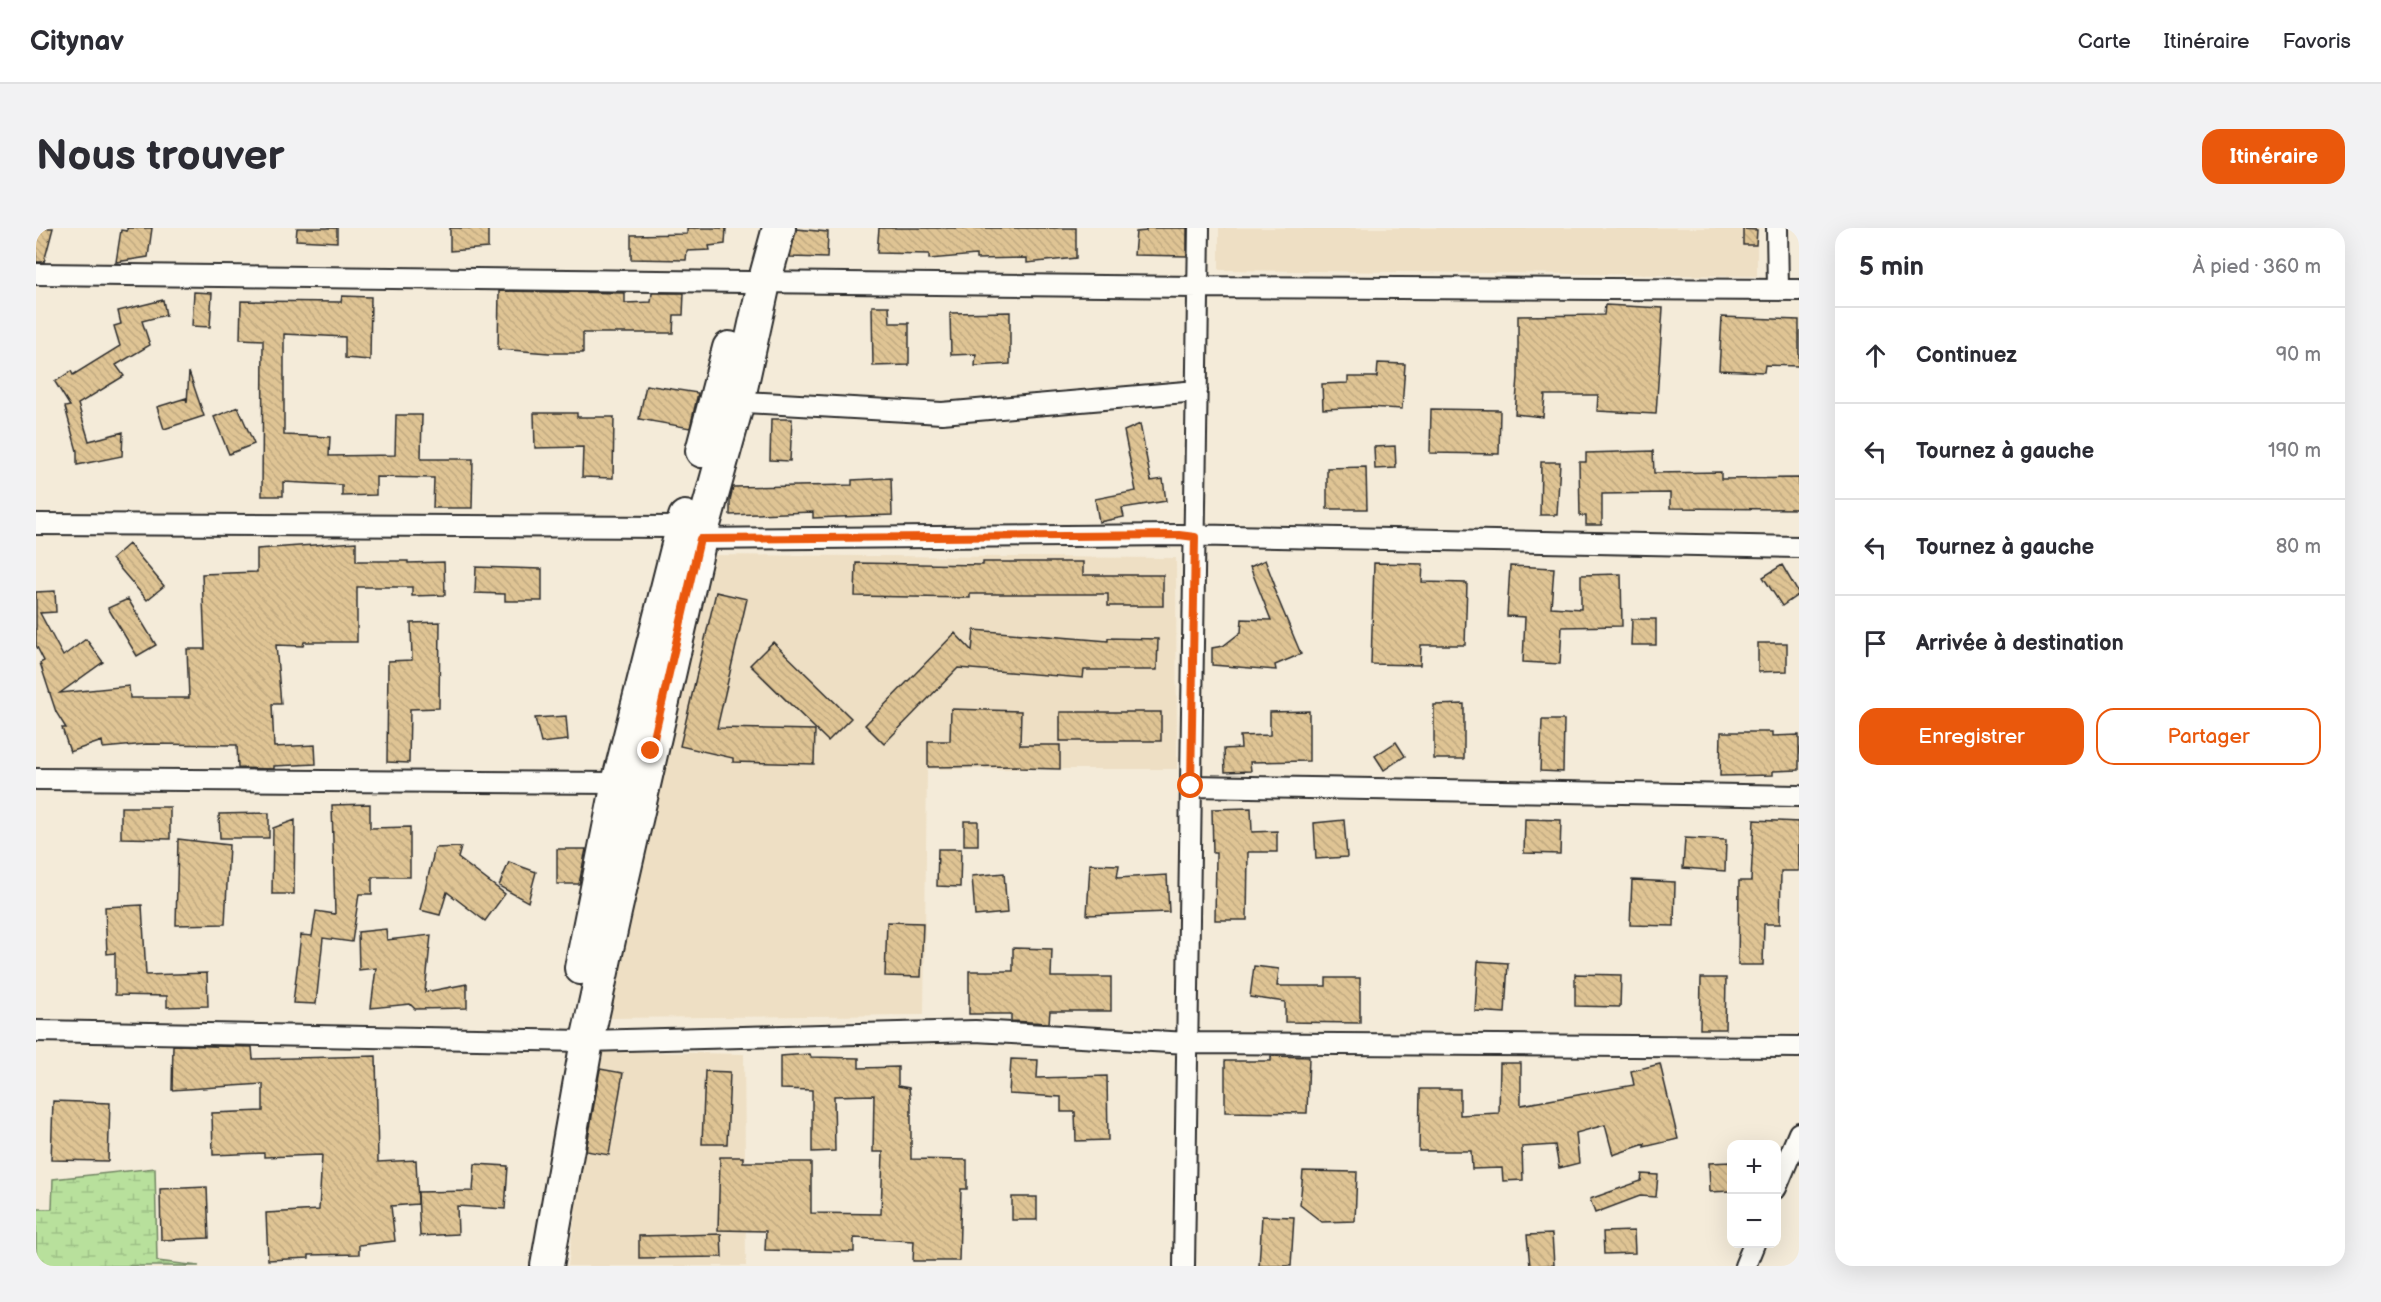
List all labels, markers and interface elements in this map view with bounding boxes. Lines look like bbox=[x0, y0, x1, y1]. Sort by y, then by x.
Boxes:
text: Citynav bbox=[30, 25, 124, 58]
text: Carte bbox=[2078, 29, 2131, 54]
text: Itinéraire bbox=[2164, 29, 2250, 54]
text: Favoris bbox=[2283, 29, 2351, 54]
button: Itinéraire bbox=[2202, 129, 2345, 184]
text: Nous trouver bbox=[36, 131, 284, 182]
text: 5 min bbox=[1859, 252, 1924, 283]
text: À pied · 360 m bbox=[2192, 255, 2321, 279]
icon: ahead bbox=[1859, 339, 1892, 372]
text: Continuez bbox=[1916, 342, 2017, 369]
text: 90 m bbox=[2276, 343, 2321, 367]
icon: left bbox=[1859, 435, 1892, 468]
text: Tournez à gauche bbox=[1916, 438, 2094, 465]
text: 190 m bbox=[2268, 439, 2321, 463]
icon: left bbox=[1859, 531, 1892, 564]
text: Tournez à gauche bbox=[1916, 534, 2094, 561]
text: 80 m bbox=[2276, 535, 2321, 559]
icon: arrive bbox=[1859, 627, 1892, 660]
text: Arrivée à destination bbox=[1916, 630, 2124, 657]
button: Enregistrer bbox=[1859, 708, 2084, 765]
button: Partager bbox=[2096, 708, 2321, 765]
route end bbox=[637, 737, 663, 763]
route start bbox=[1177, 772, 1203, 798]
map controls bbox=[1727, 1140, 1781, 1248]
button: + bbox=[1727, 1140, 1781, 1194]
button: − bbox=[1727, 1194, 1781, 1248]

